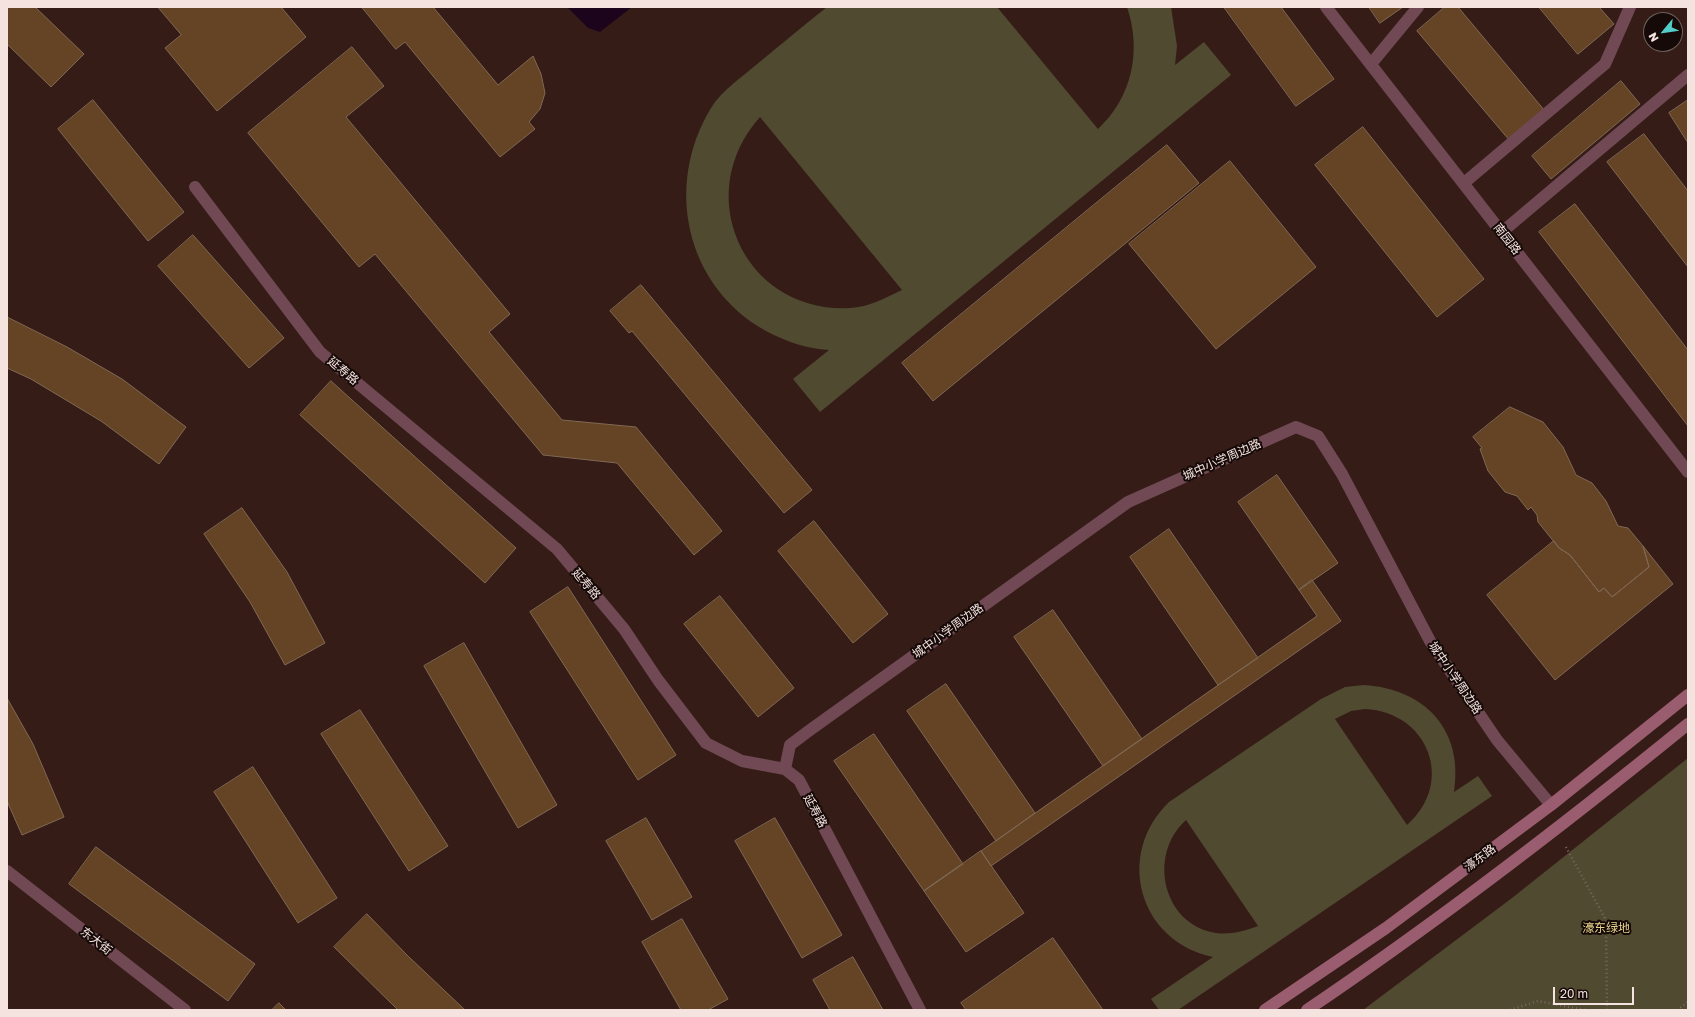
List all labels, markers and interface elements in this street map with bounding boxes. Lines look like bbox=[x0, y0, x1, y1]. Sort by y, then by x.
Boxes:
north arrow bbox=[1643, 12, 1683, 52]
text: N bbox=[1645, 31, 1661, 44]
street label: 南园路 bbox=[1490, 220, 1524, 258]
street label: 延寿路 bbox=[325, 354, 361, 388]
street label: 城中小学周边路 bbox=[1181, 436, 1263, 484]
street label: 延寿路 bbox=[569, 566, 603, 602]
street label: 城中小学周边路 bbox=[910, 600, 986, 662]
street label: 城中小学周边路 bbox=[1426, 639, 1484, 717]
street label: 延寿路 bbox=[800, 792, 830, 830]
street label: 濠东路 bbox=[1461, 841, 1499, 875]
park label: 濠东绿地 bbox=[1582, 921, 1630, 935]
street label: 东大街 bbox=[77, 924, 115, 958]
scale bar bbox=[1555, 979, 1636, 1005]
text: 20 m bbox=[1560, 986, 1588, 1001]

